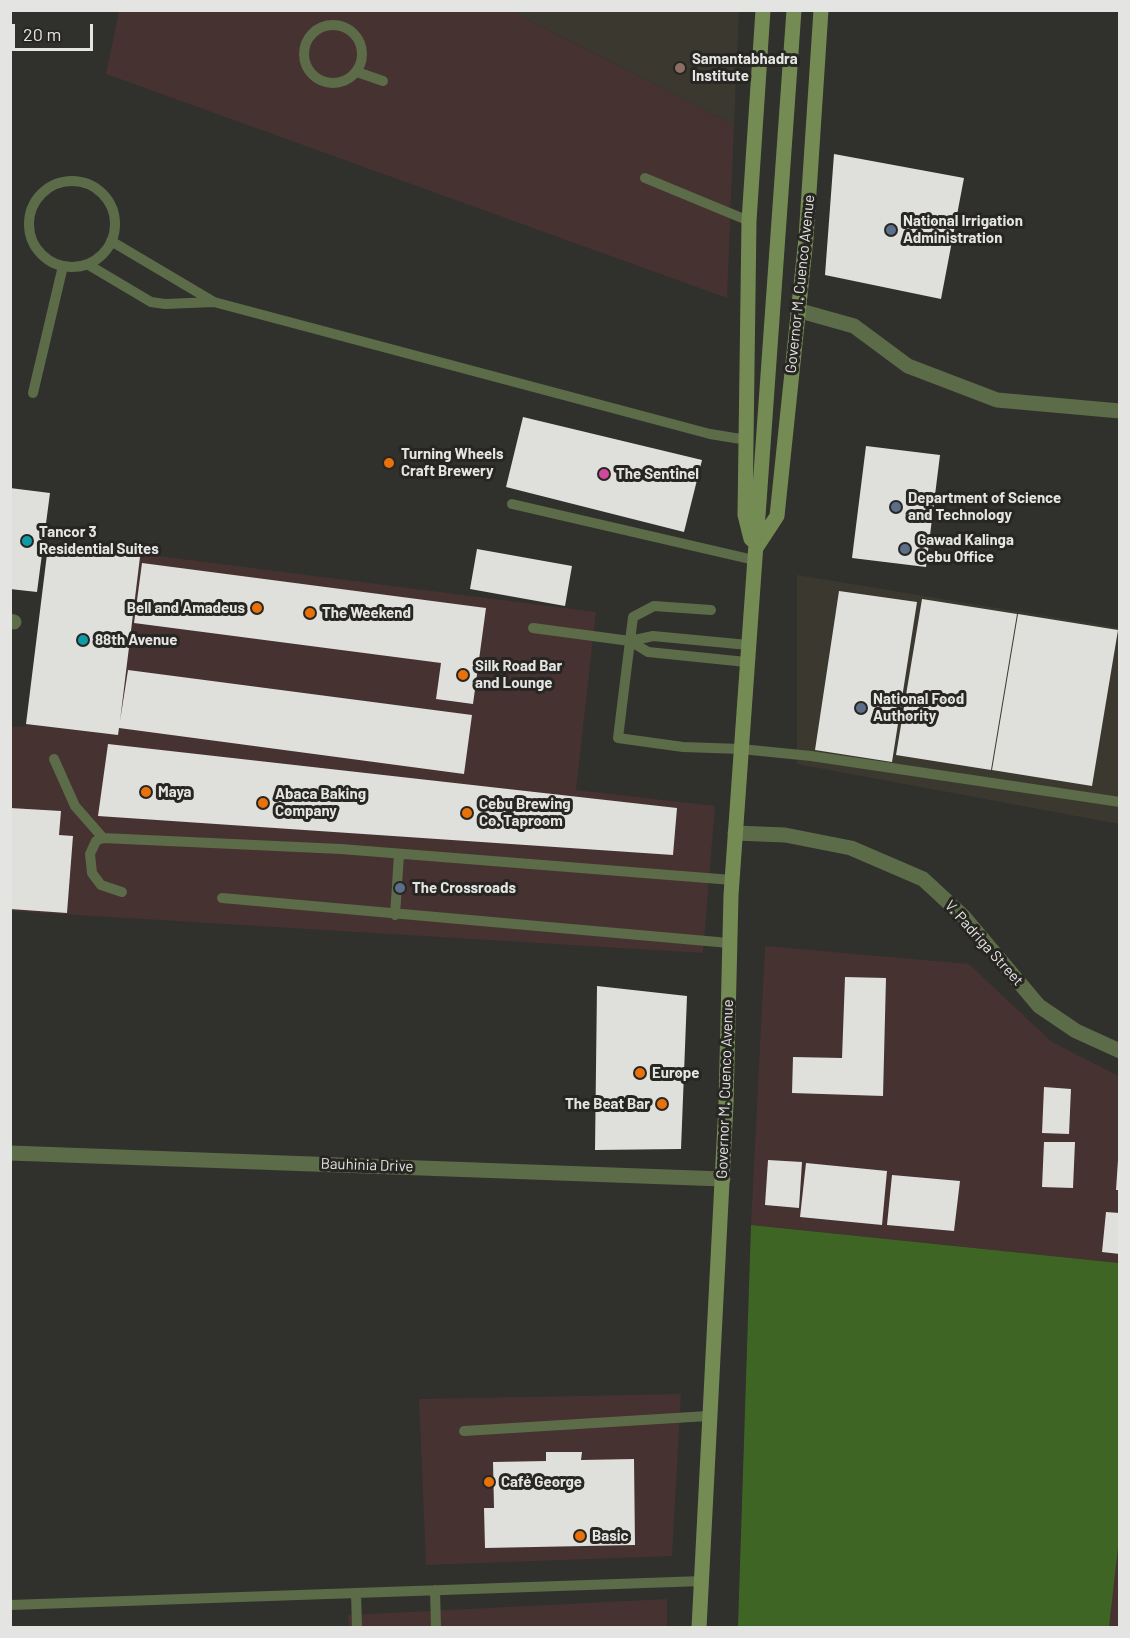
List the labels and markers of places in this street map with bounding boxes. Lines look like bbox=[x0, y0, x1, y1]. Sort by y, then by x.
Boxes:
place label: Samantabhadra Institute bbox=[692, 50, 798, 85]
marker: Samantabhadra Institute bbox=[673, 61, 687, 75]
place label: National Irrigation Administration bbox=[903, 212, 1023, 247]
marker: National Irrigation Administration bbox=[884, 223, 898, 237]
place label: Turning Wheels Craft Brewery bbox=[401, 445, 503, 480]
marker: Turning Wheels Craft Brewery bbox=[382, 456, 396, 470]
place label: The Sentinel bbox=[616, 465, 699, 483]
marker: The Sentinel bbox=[597, 467, 611, 481]
place label: Department of Science and Technology bbox=[908, 489, 1061, 524]
marker: Department of Science and Technology bbox=[889, 500, 903, 514]
place label: Tancor 3 Residential Suites bbox=[39, 523, 159, 558]
place label: Gawad Kalinga Cebu Office bbox=[917, 531, 1014, 566]
marker: Tancor 3 Residential Suites bbox=[20, 534, 34, 548]
marker: Gawad Kalinga Cebu Office bbox=[898, 542, 912, 556]
place label: Bell and Amadeus bbox=[127, 599, 245, 617]
marker: Bell and Amadeus bbox=[250, 601, 264, 615]
place label: The Weekend bbox=[322, 604, 411, 622]
marker: The Weekend bbox=[303, 606, 317, 620]
place label: 88th Avenue bbox=[95, 631, 177, 649]
marker: 88th Avenue bbox=[76, 633, 90, 647]
place label: Silk Road Bar and Lounge bbox=[475, 657, 562, 692]
marker: Silk Road Bar and Lounge bbox=[456, 668, 470, 682]
place label: National Food Authority bbox=[873, 690, 964, 725]
marker: National Food Authority bbox=[854, 701, 868, 715]
place label: Maya bbox=[158, 783, 192, 801]
marker: Maya bbox=[139, 785, 153, 799]
place label: Abaca Baking Company bbox=[275, 785, 366, 820]
place label: Cebu Brewing Co. Taproom bbox=[479, 795, 571, 830]
marker: Abaca Baking Company bbox=[256, 796, 270, 810]
marker: Cebu Brewing Co. Taproom bbox=[460, 806, 474, 820]
place label: The Crossroads bbox=[412, 879, 516, 897]
marker: The Crossroads bbox=[393, 881, 407, 895]
place label: Europe bbox=[652, 1064, 700, 1082]
marker: Europe bbox=[633, 1066, 647, 1080]
place label: The Beat Bar bbox=[565, 1095, 650, 1113]
marker: The Beat Bar bbox=[655, 1097, 669, 1111]
place label: Café George bbox=[501, 1473, 582, 1491]
marker: Café George bbox=[482, 1475, 496, 1489]
place label: Basic bbox=[592, 1527, 629, 1545]
marker: Basic bbox=[573, 1529, 587, 1543]

